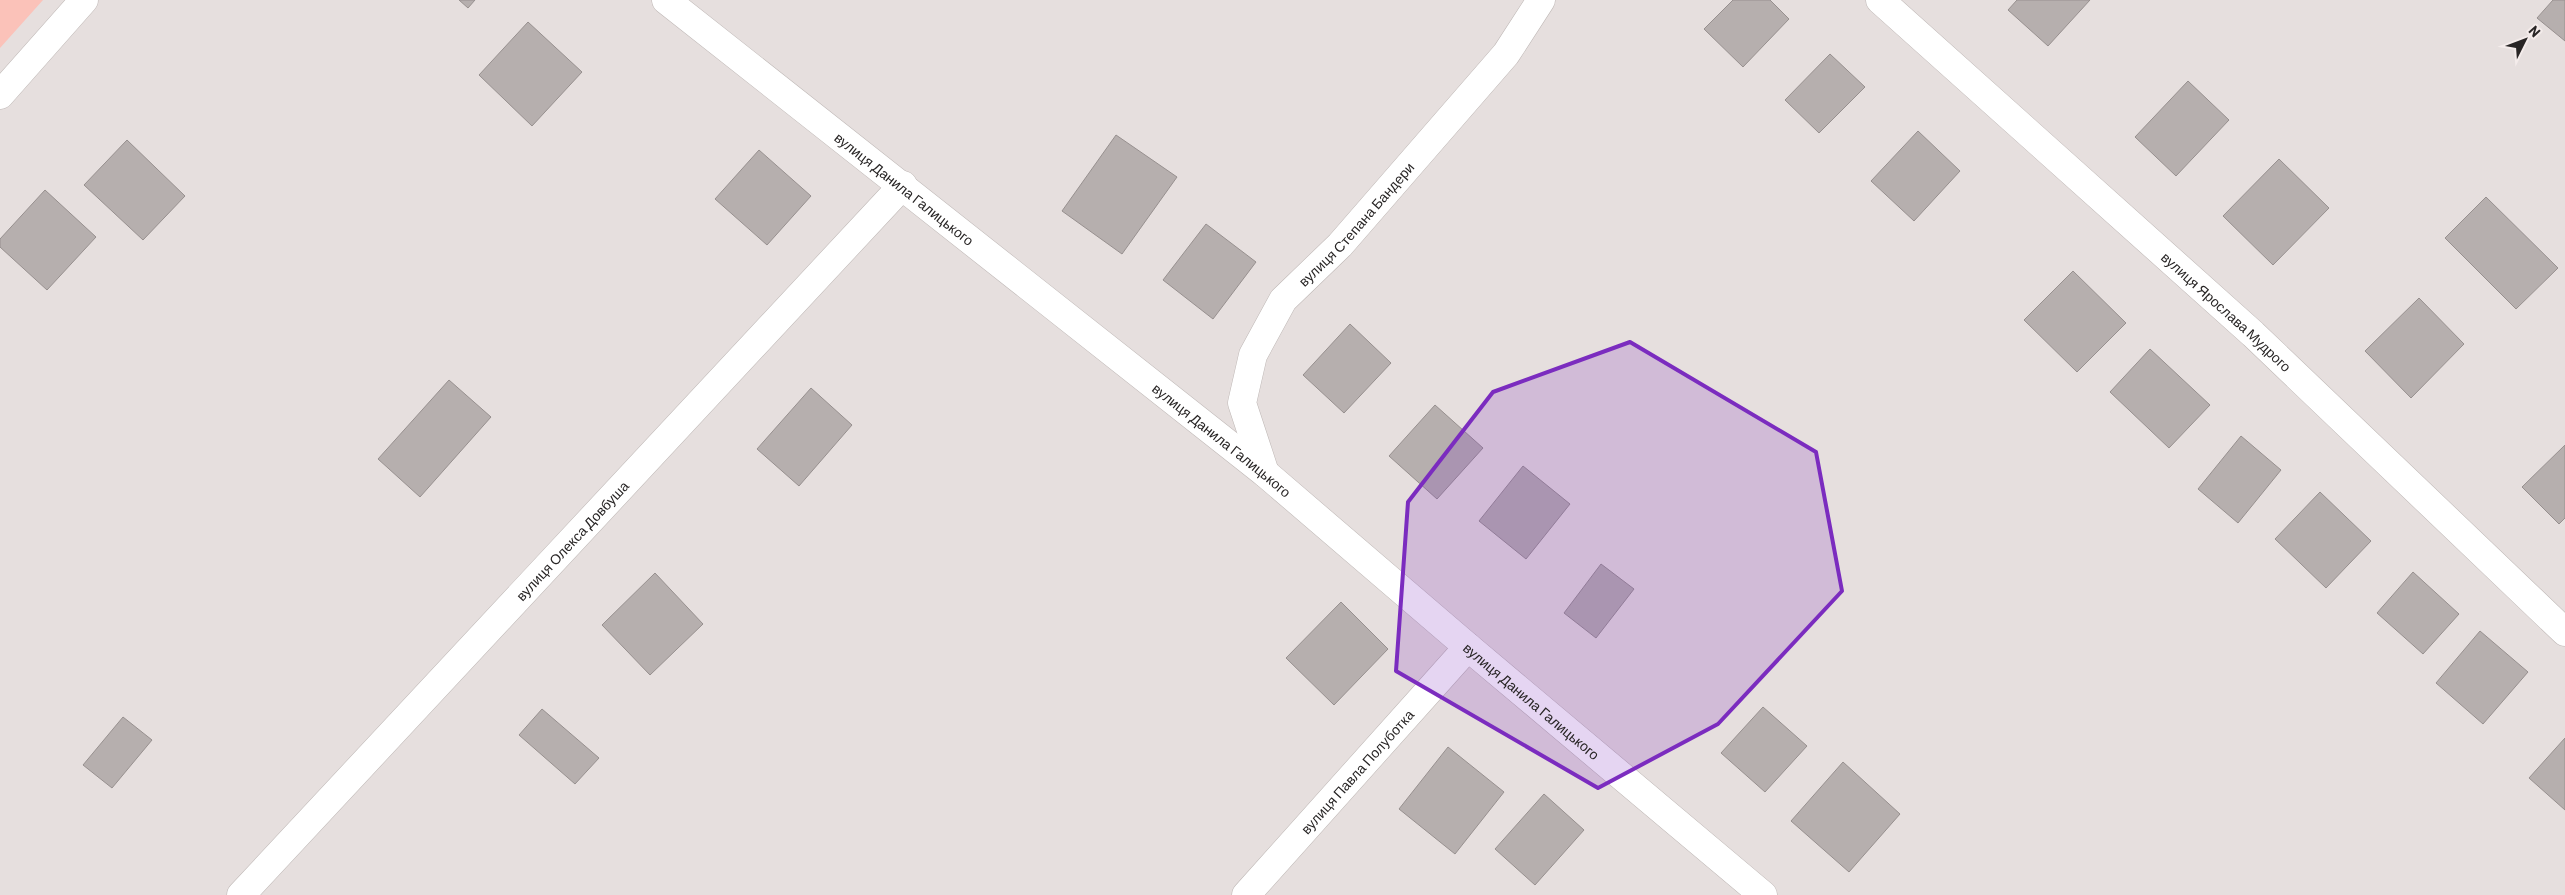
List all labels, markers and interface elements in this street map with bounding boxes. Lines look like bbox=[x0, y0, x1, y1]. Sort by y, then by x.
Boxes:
north arrow bbox=[2500, 15, 2550, 65]
text: N bbox=[2526, 22, 2544, 40]
street label: вулиця Данила Галицького bbox=[832, 128, 978, 249]
street label: вулиця Степана Бандери bbox=[1294, 158, 1417, 289]
street label: вулиця Ярослава Мудрого bbox=[2158, 248, 2295, 375]
street label: вулиця Данила Галицького bbox=[1149, 379, 1295, 500]
street label: вулиця Олекса Довбуша bbox=[512, 477, 632, 604]
street label: вулиця Данила Галицького bbox=[1460, 639, 1603, 763]
street label: вулиця Павла Полуботка bbox=[1297, 705, 1417, 837]

